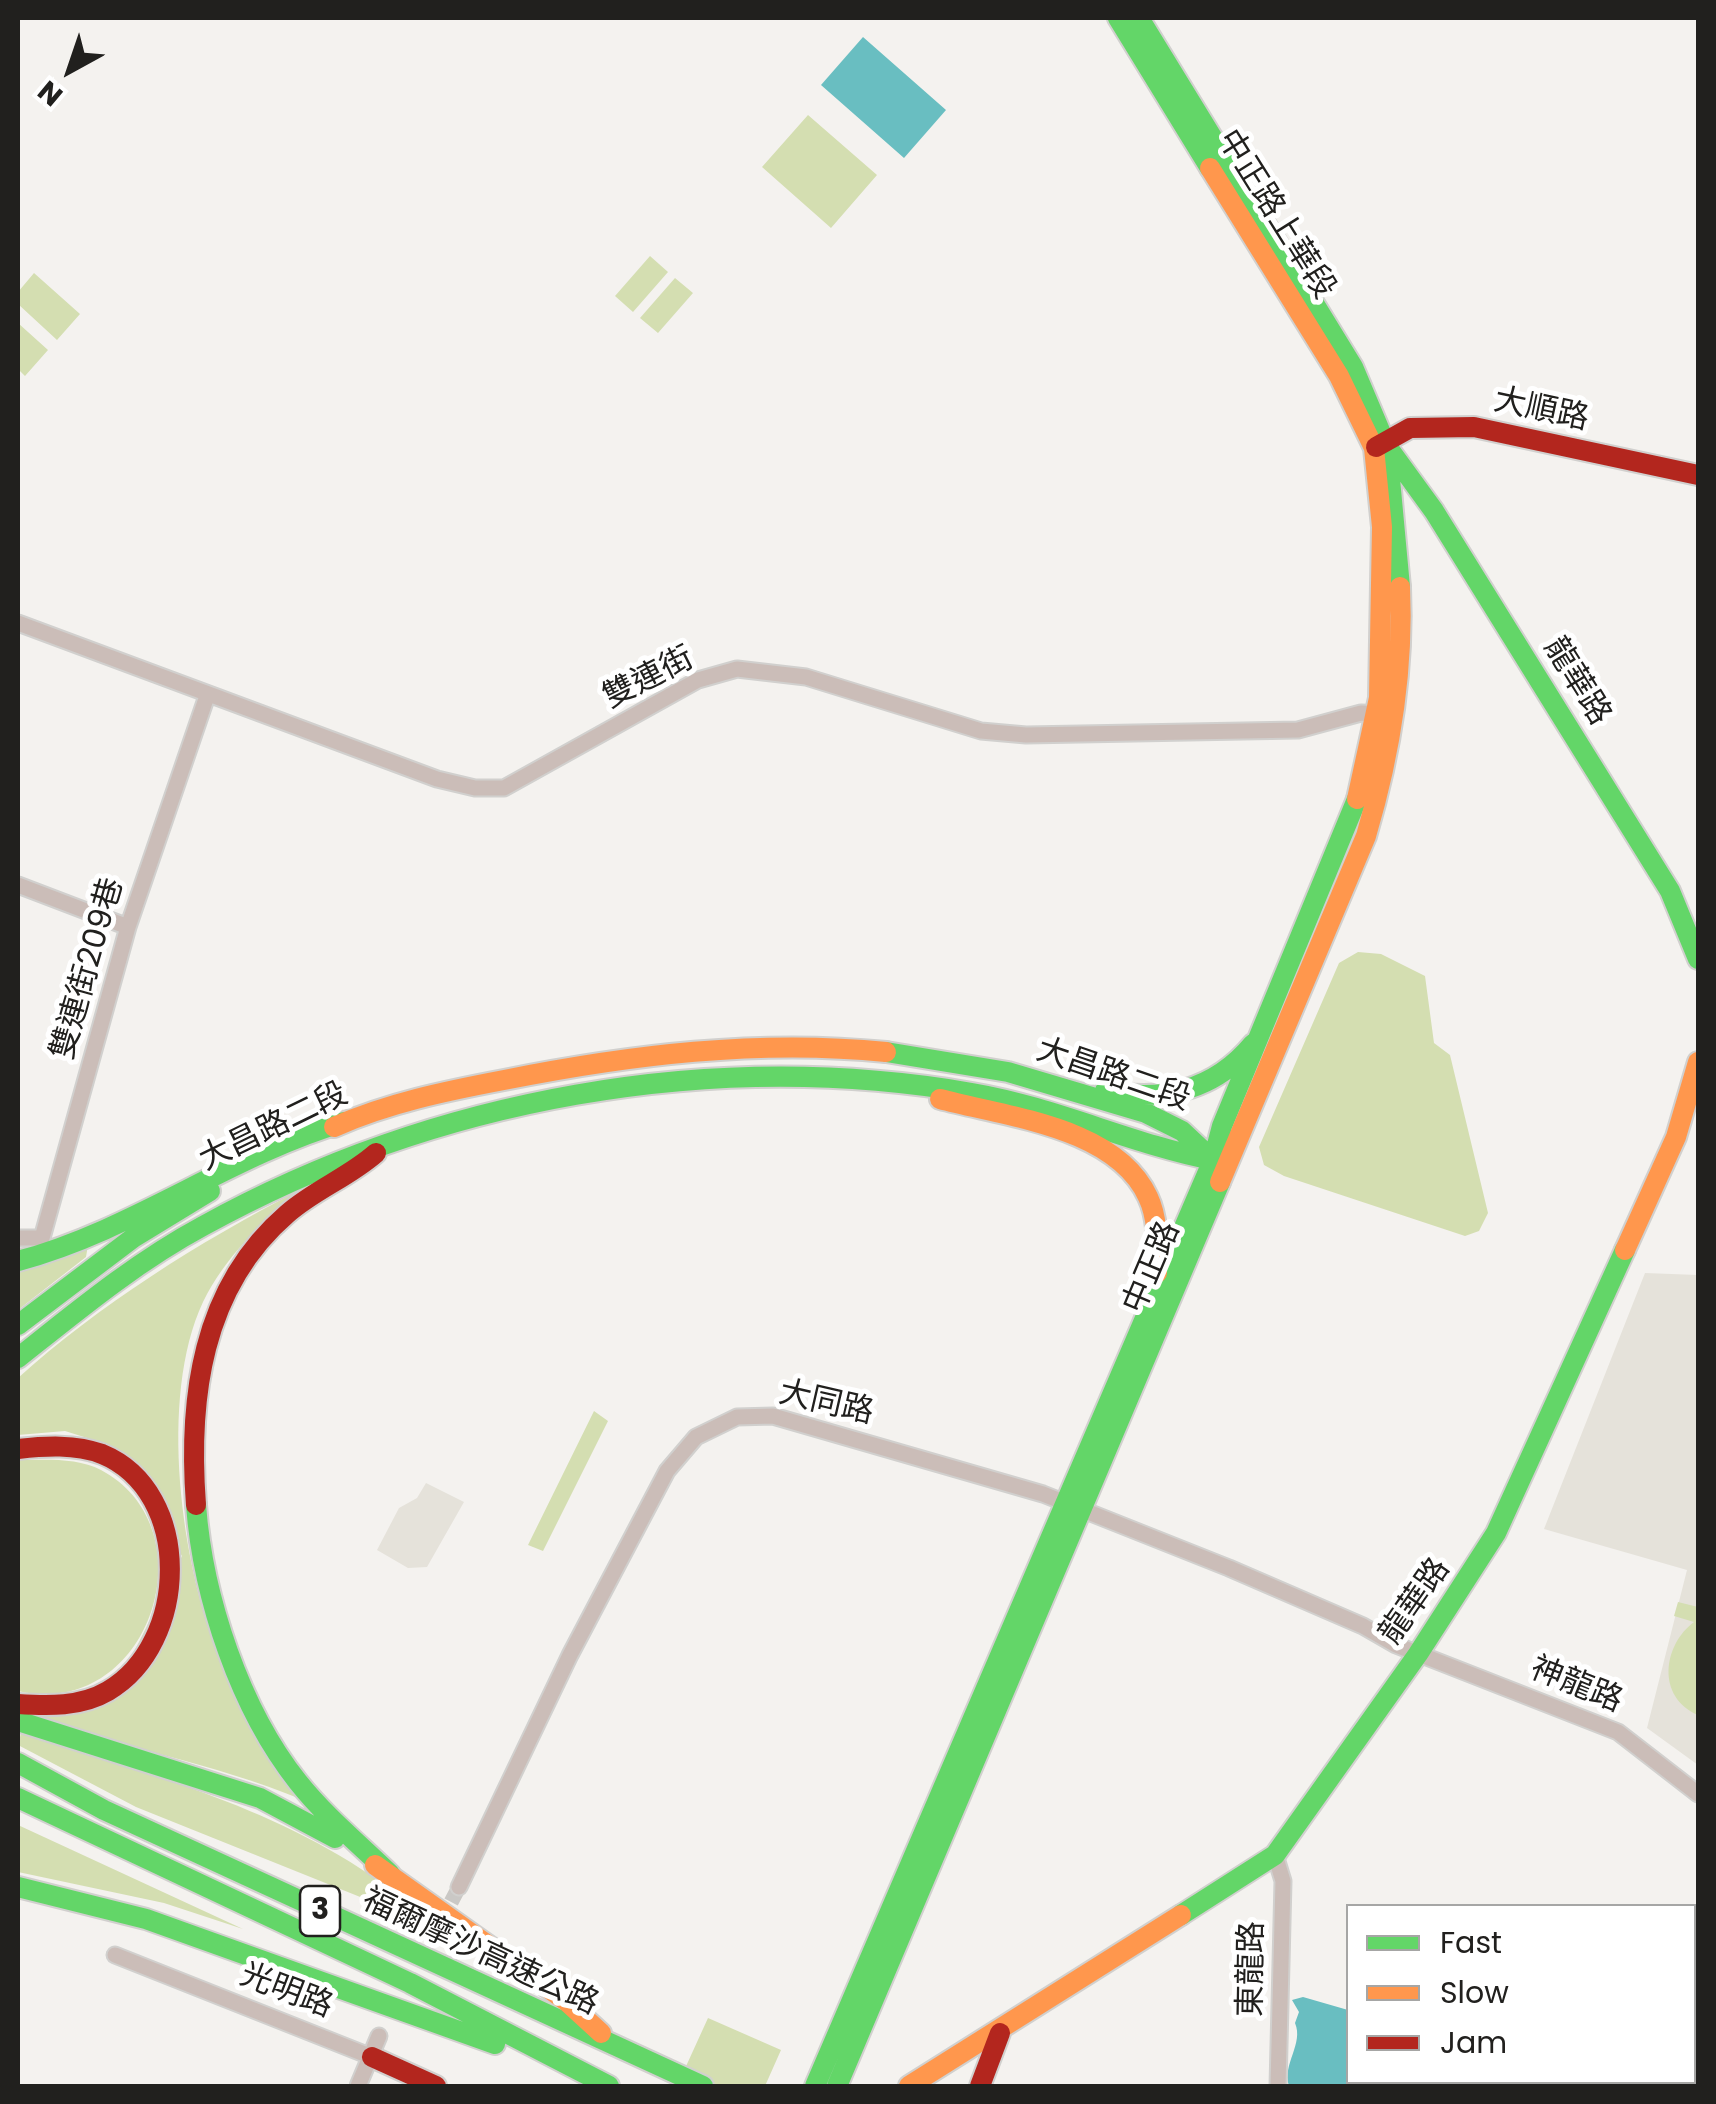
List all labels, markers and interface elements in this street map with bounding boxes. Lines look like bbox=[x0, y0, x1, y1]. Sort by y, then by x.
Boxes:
north arrow bbox=[20, 20, 120, 120]
text: N bbox=[30, 72, 71, 115]
street label: 中正路上華段 bbox=[1208, 123, 1342, 307]
street label: 大順路 bbox=[1490, 382, 1592, 440]
street label: 龍華路 bbox=[1534, 631, 1618, 733]
street label: 雙連街 bbox=[598, 640, 700, 718]
street label: 雙連街209巷 bbox=[45, 874, 133, 1064]
street label: 大昌路二段 bbox=[1031, 1032, 1195, 1120]
street label: 大昌路二段 bbox=[194, 1076, 354, 1180]
street label: 中正路 bbox=[1117, 1216, 1189, 1320]
street label: 大同路 bbox=[775, 1374, 877, 1434]
street label: 龍華路 bbox=[1373, 1552, 1459, 1652]
street label: 神龍路 bbox=[1524, 1650, 1628, 1722]
street label: 福爾摩沙高速公路 bbox=[356, 1882, 604, 2024]
road number: 3 bbox=[300, 1886, 340, 1936]
legend bbox=[1346, 1904, 1696, 2084]
street label: 東龍路 bbox=[1233, 1921, 1273, 2017]
text: Fast bbox=[1440, 1921, 1502, 1964]
street label: 光明路 bbox=[234, 1957, 338, 2027]
text: Slow bbox=[1440, 1971, 1509, 2014]
text: Jam bbox=[1440, 2021, 1507, 2064]

